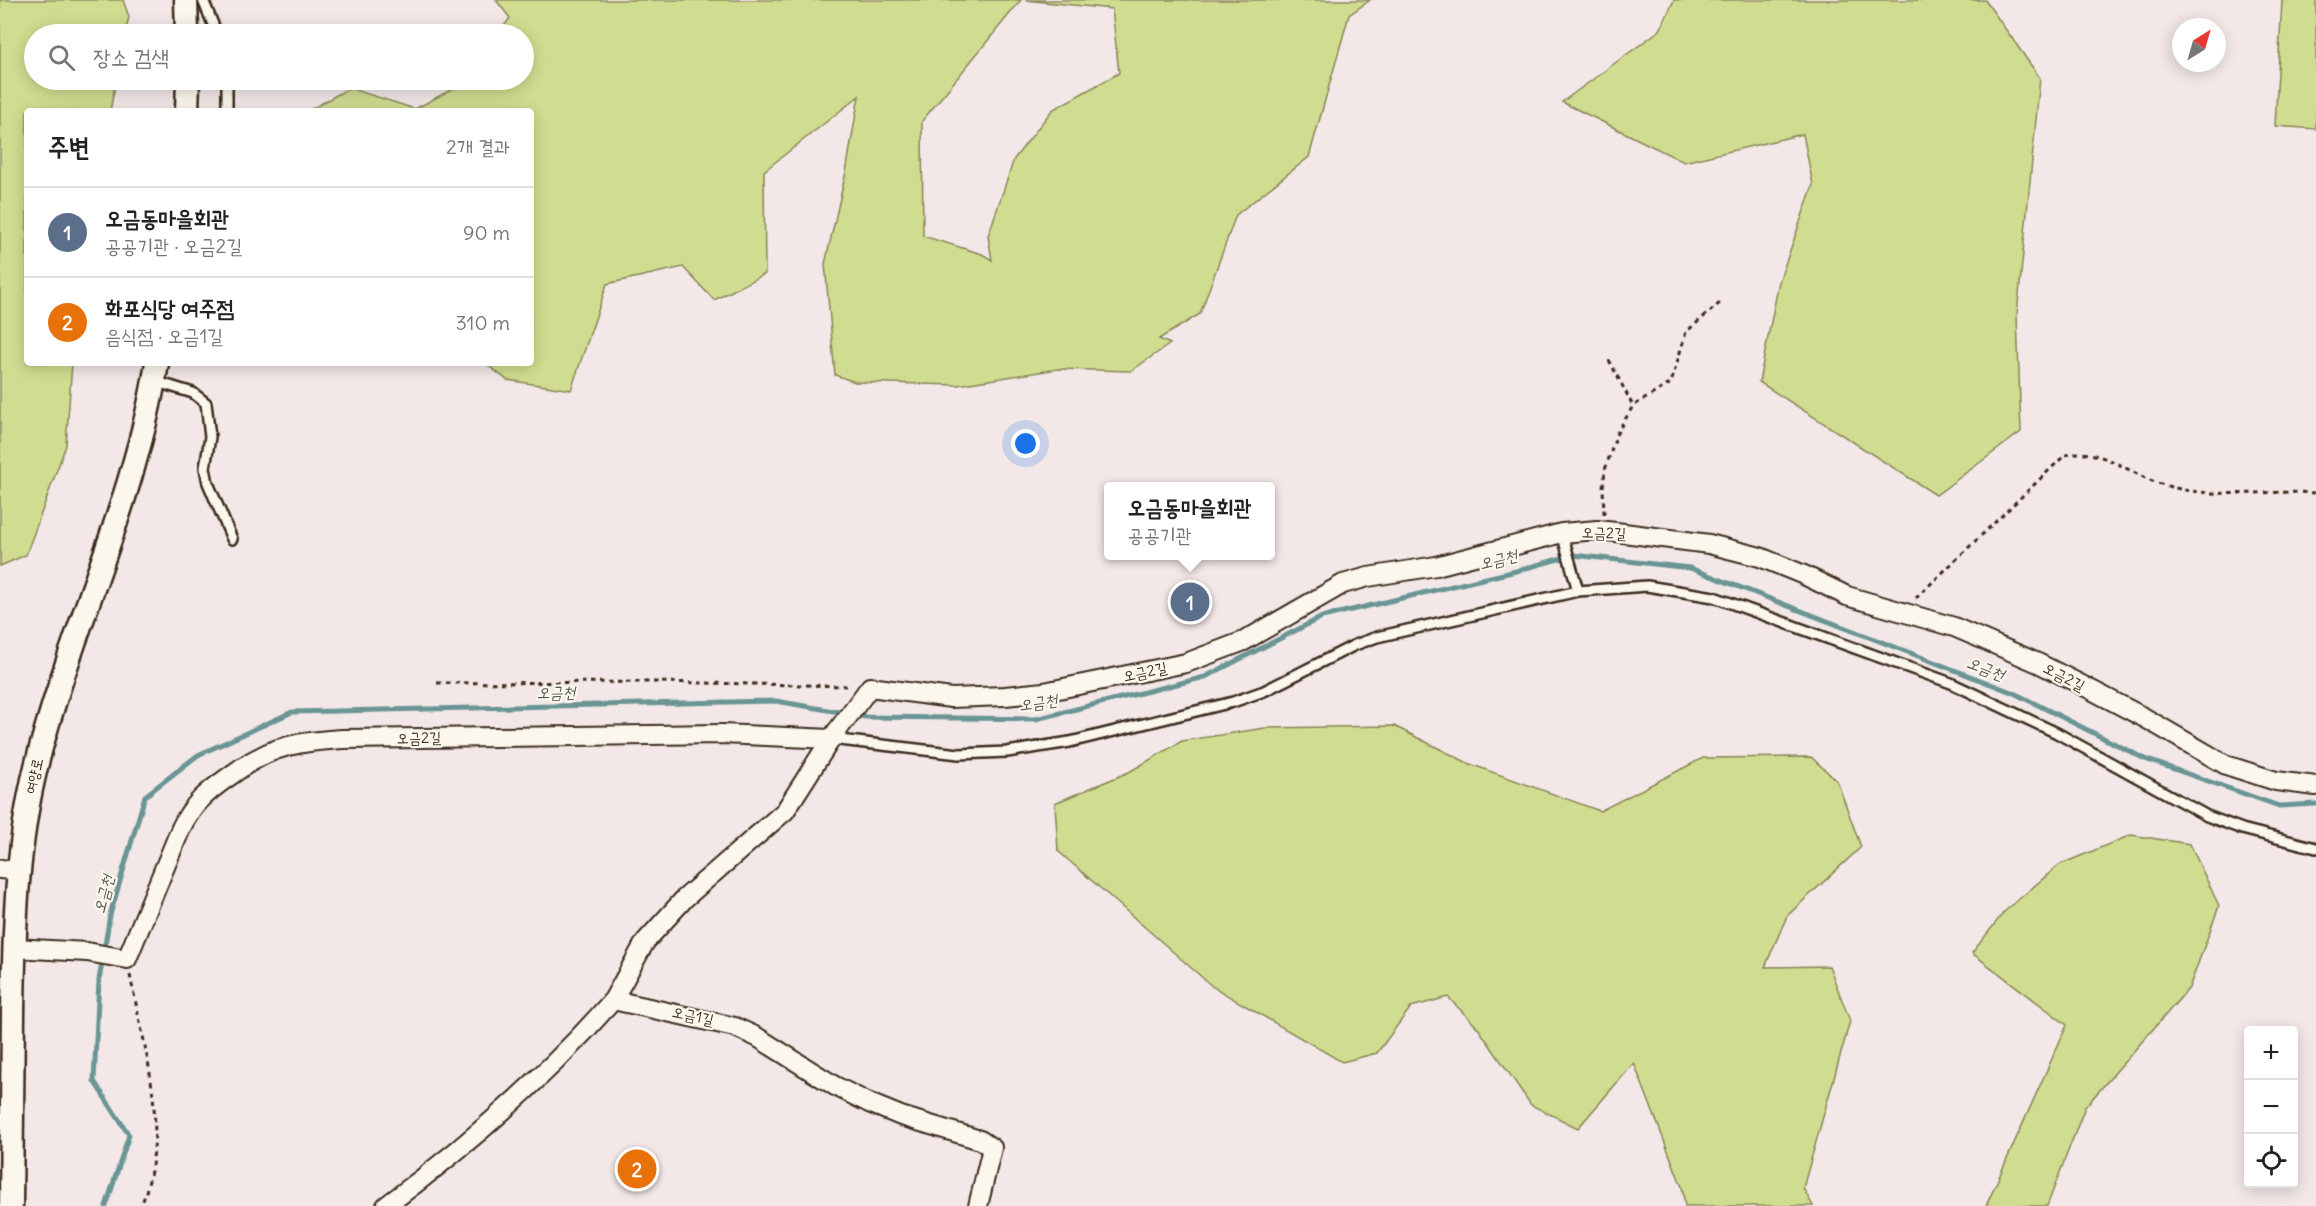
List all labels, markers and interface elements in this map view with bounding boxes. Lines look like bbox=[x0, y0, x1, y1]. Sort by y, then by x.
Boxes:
north arrow bbox=[2172, 18, 2226, 72]
search box bbox=[24, 24, 534, 90]
icon: search bbox=[45, 41, 78, 74]
text: 장소 검색 bbox=[93, 43, 169, 71]
text: 주변 bbox=[48, 130, 90, 163]
text: 2개 결과 bbox=[446, 134, 510, 159]
text: 오금동마을회관 bbox=[105, 204, 229, 232]
text: 1 bbox=[64, 220, 71, 245]
text: 90 m bbox=[463, 220, 510, 245]
text: 공공기관 · 오금2길 bbox=[105, 233, 243, 258]
text: 화포식당 여주점 bbox=[105, 294, 234, 322]
text: 2 bbox=[62, 310, 73, 335]
text: 310 m bbox=[455, 310, 510, 335]
text: 음식점 · 오금1길 bbox=[105, 323, 223, 348]
your location bbox=[1011, 429, 1040, 458]
popup bbox=[1104, 482, 1275, 560]
text: 오금동마을회관 bbox=[1128, 493, 1251, 521]
text: 공공기관 bbox=[1128, 522, 1192, 547]
street label: 오금2길 bbox=[1581, 522, 1627, 543]
water label: 오금천 bbox=[1477, 544, 1521, 573]
pin: 1 bbox=[1170, 580, 1210, 624]
water label: 오금천 bbox=[1964, 652, 2010, 685]
street label: 오금2길 bbox=[1121, 658, 1169, 685]
street label: 오금2길 bbox=[2040, 658, 2088, 695]
water label: 오금천 bbox=[537, 682, 578, 702]
water label: 오금천 bbox=[1017, 689, 1061, 715]
street label: 오금2길 bbox=[397, 728, 441, 747]
street label: 여양로 bbox=[20, 756, 47, 796]
water label: 오금천 bbox=[88, 871, 118, 915]
street label: 오금1길 bbox=[671, 1002, 716, 1029]
map controls bbox=[2244, 1026, 2298, 1188]
button: + bbox=[2244, 1026, 2298, 1080]
button: − bbox=[2244, 1080, 2298, 1134]
button: locate bbox=[2244, 1134, 2298, 1188]
pin: 2 bbox=[618, 1146, 656, 1192]

